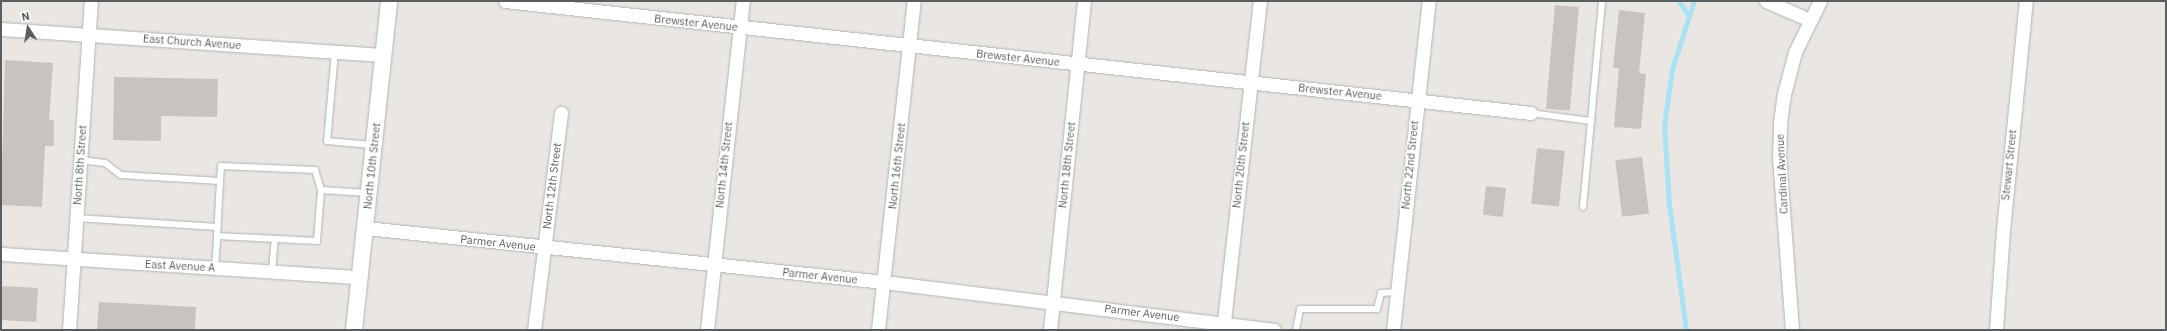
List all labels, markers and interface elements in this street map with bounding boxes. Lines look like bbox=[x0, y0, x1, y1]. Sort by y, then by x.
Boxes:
north arrow bbox=[8, 8, 48, 48]
text: N bbox=[20, 9, 31, 24]
street label: Brewster Avenue bbox=[654, 12, 738, 34]
street label: East Church Avenue bbox=[142, 32, 242, 52]
street label: Brewster Avenue bbox=[976, 47, 1060, 69]
street label: Brewster Avenue bbox=[1298, 81, 1382, 103]
street label: North 22nd Street bbox=[1399, 120, 1421, 210]
street label: North 14th Street bbox=[713, 121, 735, 209]
street label: North 18th Street bbox=[1056, 121, 1078, 209]
street label: North 20th Street bbox=[1230, 121, 1252, 209]
street label: North 10th Street bbox=[361, 122, 383, 210]
street label: North 16th Street bbox=[886, 122, 908, 210]
street label: North 8th Street bbox=[71, 125, 89, 205]
street label: Stewart Street bbox=[1999, 129, 2019, 201]
street label: Cardinal Avenue bbox=[1773, 134, 1791, 214]
street label: North 12th Street bbox=[540, 142, 564, 230]
street label: Parmer Avenue bbox=[460, 232, 536, 254]
street label: East Avenue A bbox=[145, 258, 215, 274]
street label: Parmer Avenue bbox=[782, 265, 858, 287]
street label: Parmer Avenue bbox=[1104, 302, 1180, 324]

